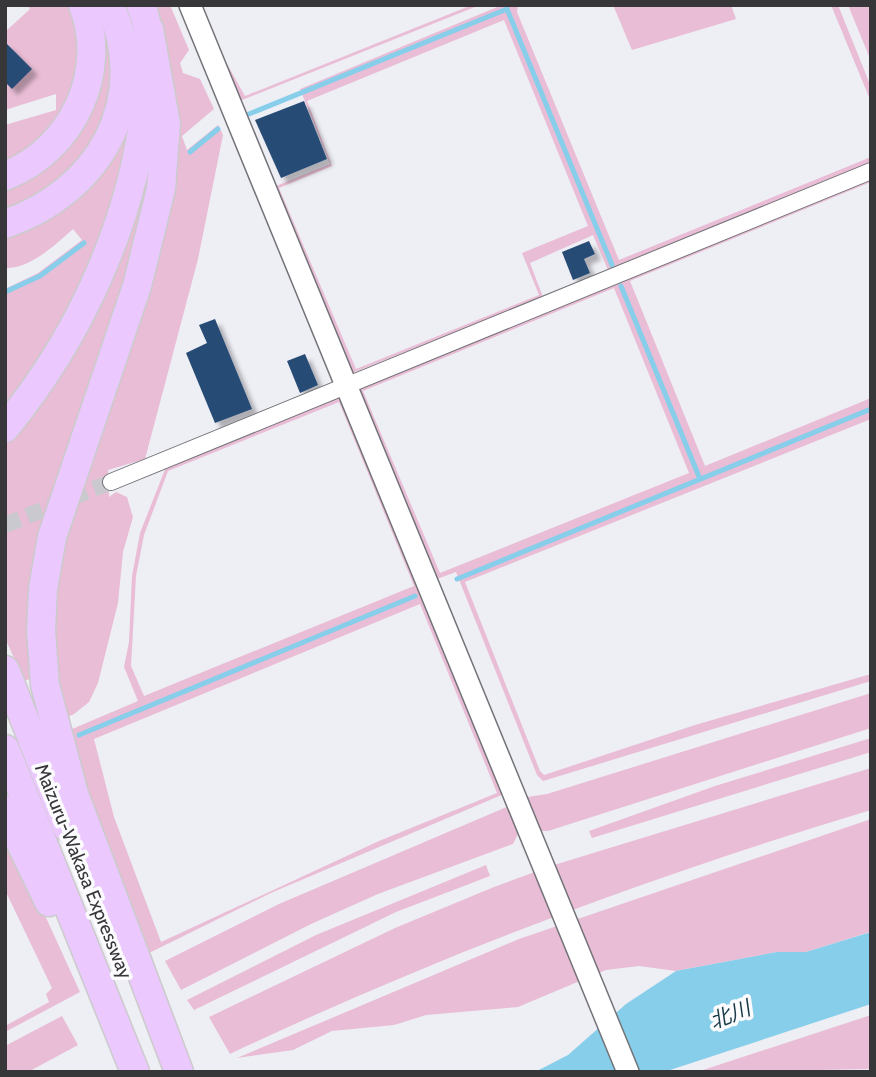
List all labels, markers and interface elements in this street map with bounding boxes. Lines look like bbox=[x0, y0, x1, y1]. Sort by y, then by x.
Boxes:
street label: Maizuru-Wakasa Expressway bbox=[30, 760, 137, 982]
water label: 北川 bbox=[706, 994, 756, 1034]

